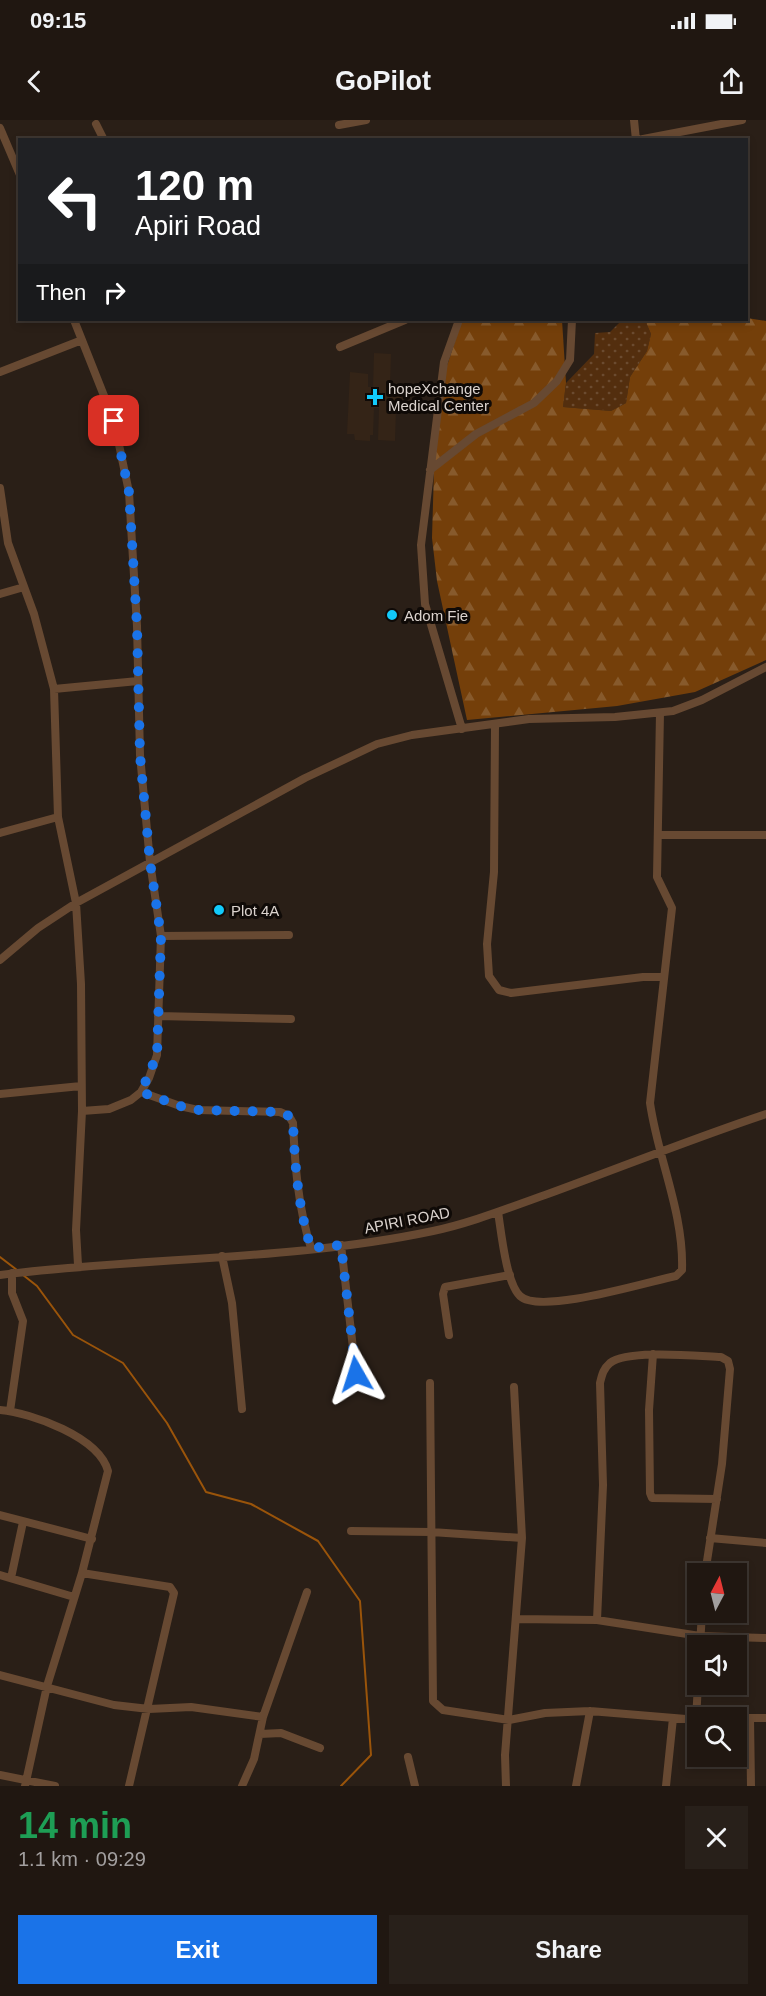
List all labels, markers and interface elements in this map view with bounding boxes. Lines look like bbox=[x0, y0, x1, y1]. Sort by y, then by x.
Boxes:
text: 09:15 bbox=[30, 8, 86, 33]
icon: back bbox=[18, 65, 51, 98]
icon: share bbox=[715, 65, 748, 98]
text: GoPilot bbox=[335, 66, 431, 96]
icon: left bbox=[36, 162, 114, 240]
text: 120 m bbox=[135, 162, 254, 209]
text: Apiri Road bbox=[135, 211, 261, 241]
icon: right bbox=[98, 276, 131, 309]
text: Then bbox=[36, 280, 86, 305]
place label: hopeXchange Medical Center bbox=[388, 380, 489, 414]
marker: hopeXchange Medical Center bbox=[366, 388, 384, 406]
pin bbox=[88, 395, 139, 446]
icon: arrive bbox=[97, 404, 130, 437]
place label: Adom Fie bbox=[404, 607, 468, 624]
marker: Adom Fie bbox=[385, 608, 399, 622]
place label: Plot 4A bbox=[231, 902, 279, 919]
marker: Plot 4A bbox=[212, 903, 226, 917]
street label: APIRI ROAD bbox=[363, 1203, 451, 1237]
position arrow bbox=[324, 1342, 388, 1406]
north arrow bbox=[687, 1563, 747, 1623]
map controls bbox=[687, 1563, 747, 1767]
button: sound bbox=[687, 1635, 747, 1695]
button: search bbox=[687, 1707, 747, 1767]
text: 14 min bbox=[18, 1805, 132, 1846]
button: close bbox=[685, 1806, 748, 1869]
text: 1.1 km · 09:29 bbox=[18, 1848, 146, 1870]
button: Exit bbox=[18, 1915, 377, 1984]
button: Share bbox=[389, 1915, 748, 1984]

